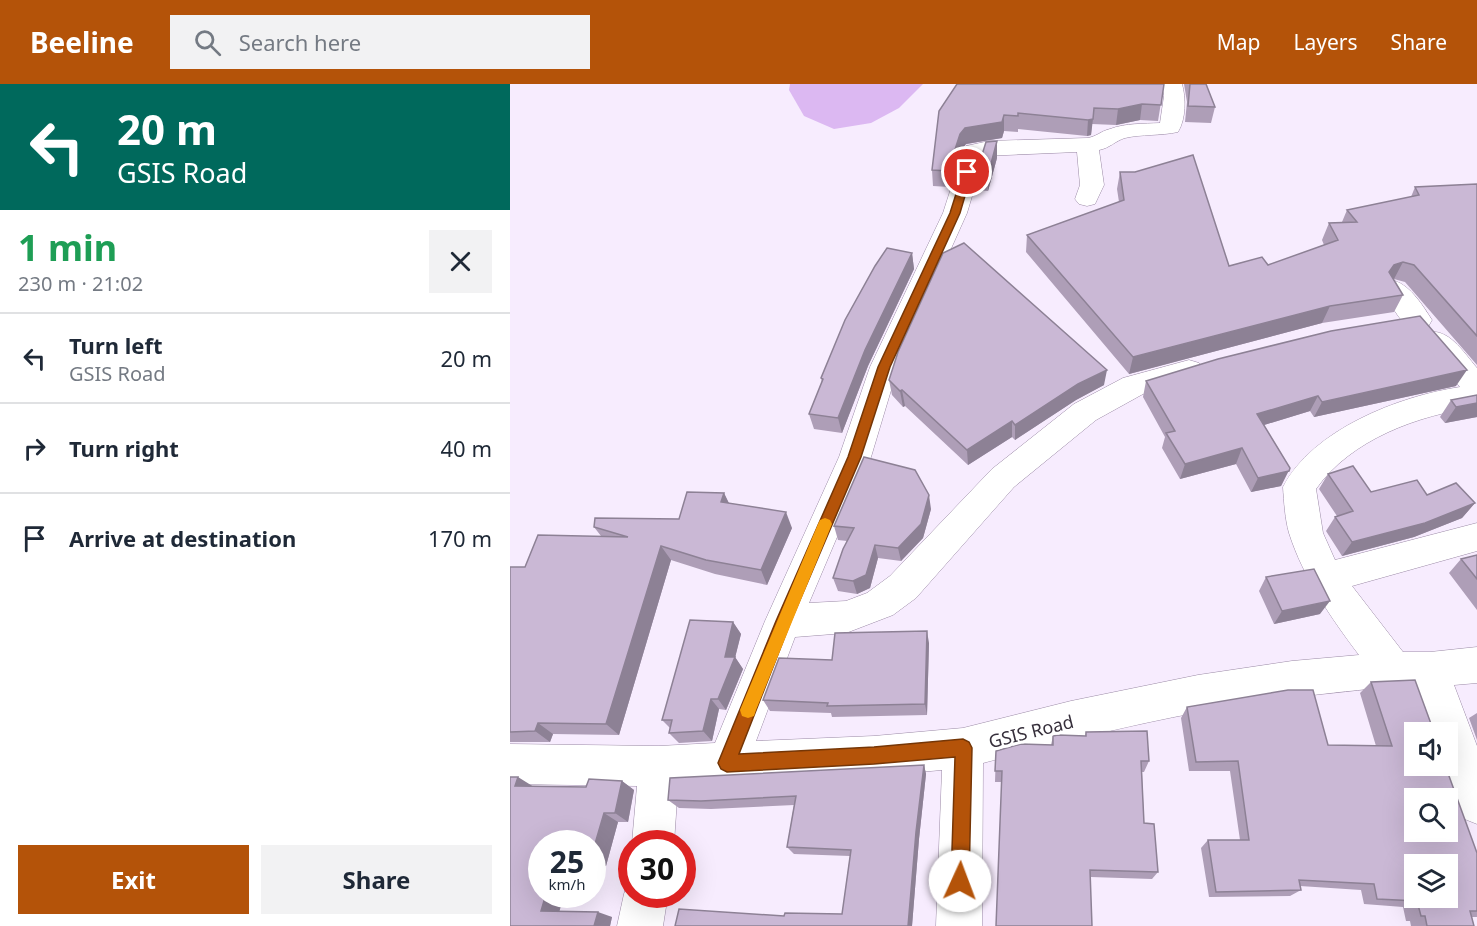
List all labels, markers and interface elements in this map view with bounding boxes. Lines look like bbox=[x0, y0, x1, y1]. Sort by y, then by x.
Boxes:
search box bbox=[170, 15, 590, 69]
text: Beeline bbox=[30, 23, 134, 61]
icon: search bbox=[191, 26, 224, 59]
text: Search here bbox=[239, 27, 361, 57]
text: Map bbox=[1217, 28, 1261, 56]
text: Layers bbox=[1294, 28, 1358, 56]
text: Share bbox=[1391, 28, 1447, 56]
text: 20 m bbox=[117, 100, 217, 157]
icon: left bbox=[18, 108, 96, 186]
pin bbox=[941, 146, 992, 197]
text: GSIS Road bbox=[117, 154, 247, 191]
icon: arrive bbox=[950, 155, 983, 188]
text: 1 min bbox=[18, 223, 117, 272]
button: close bbox=[429, 230, 492, 293]
text: 230 m · 21:02 bbox=[18, 270, 143, 297]
text: Turn left bbox=[69, 330, 163, 360]
icon: left bbox=[18, 342, 51, 375]
text: 20 m bbox=[441, 343, 492, 373]
text: GSIS Road bbox=[69, 360, 166, 387]
icon: right bbox=[18, 432, 51, 465]
text: Turn right bbox=[69, 433, 179, 463]
text: 40 m bbox=[441, 433, 492, 463]
icon: arrive bbox=[18, 522, 51, 555]
text: Arrive at destination bbox=[69, 523, 296, 553]
text: 170 m bbox=[428, 523, 492, 553]
street label: GSIS Road bbox=[986, 709, 1076, 753]
map controls bbox=[1404, 722, 1458, 908]
button: sound bbox=[1404, 722, 1458, 776]
button: search bbox=[1404, 788, 1458, 842]
speed limit sign: 30 bbox=[618, 830, 696, 908]
text: 25 bbox=[550, 841, 584, 882]
button: Exit bbox=[18, 845, 249, 914]
button: Share bbox=[261, 845, 492, 914]
position arrow bbox=[928, 849, 992, 913]
button: layers bbox=[1404, 854, 1458, 908]
text: km/h bbox=[549, 874, 585, 894]

